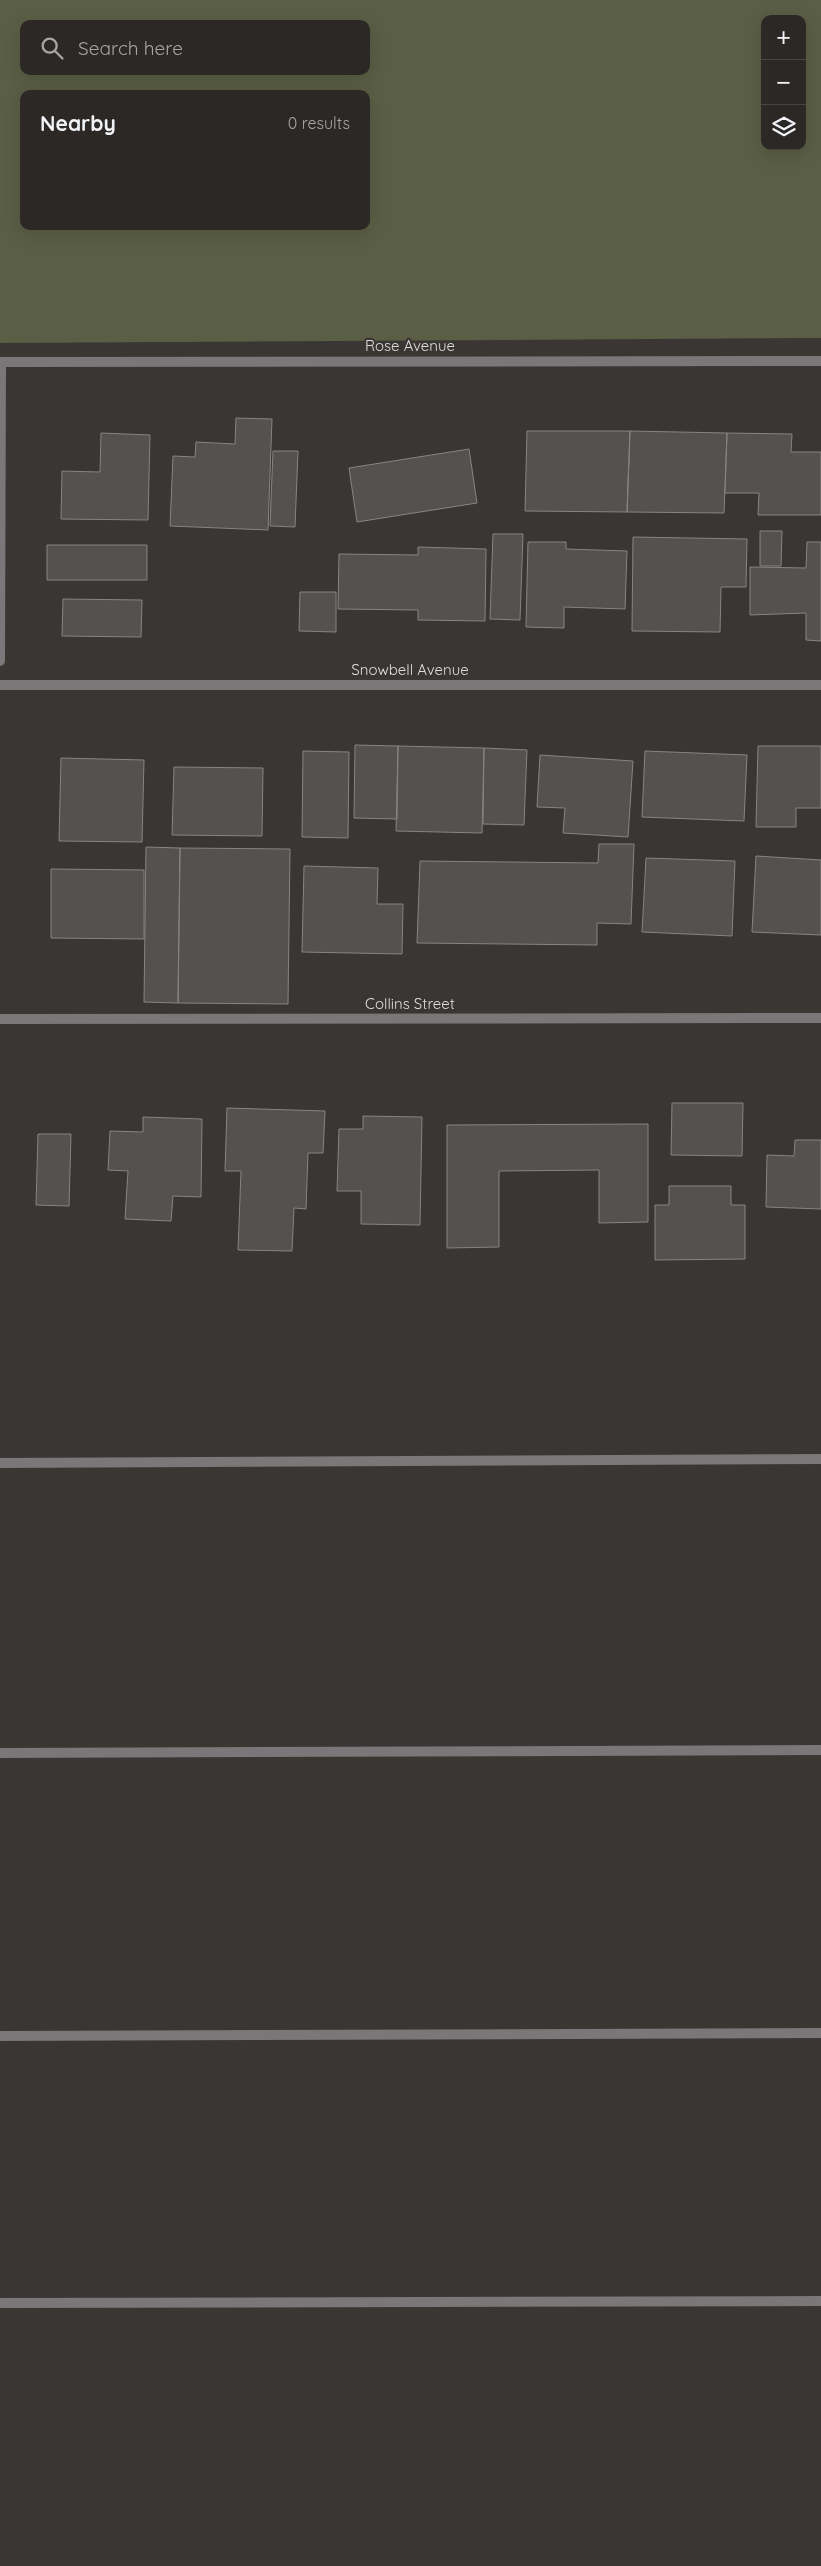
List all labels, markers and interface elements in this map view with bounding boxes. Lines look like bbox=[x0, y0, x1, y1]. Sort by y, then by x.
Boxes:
map controls bbox=[761, 15, 806, 150]
button: + bbox=[761, 15, 806, 60]
search box bbox=[20, 20, 370, 75]
icon: search bbox=[38, 34, 66, 62]
text: Search here bbox=[78, 36, 183, 60]
button: − bbox=[761, 60, 806, 105]
button: layers bbox=[761, 105, 806, 150]
text: Nearby bbox=[40, 110, 116, 136]
text: 0 results bbox=[288, 113, 350, 133]
street label: Rose Avenue bbox=[365, 336, 455, 355]
street label: Snowbell Avenue bbox=[351, 660, 469, 679]
street label: Collins Street bbox=[365, 994, 455, 1013]

